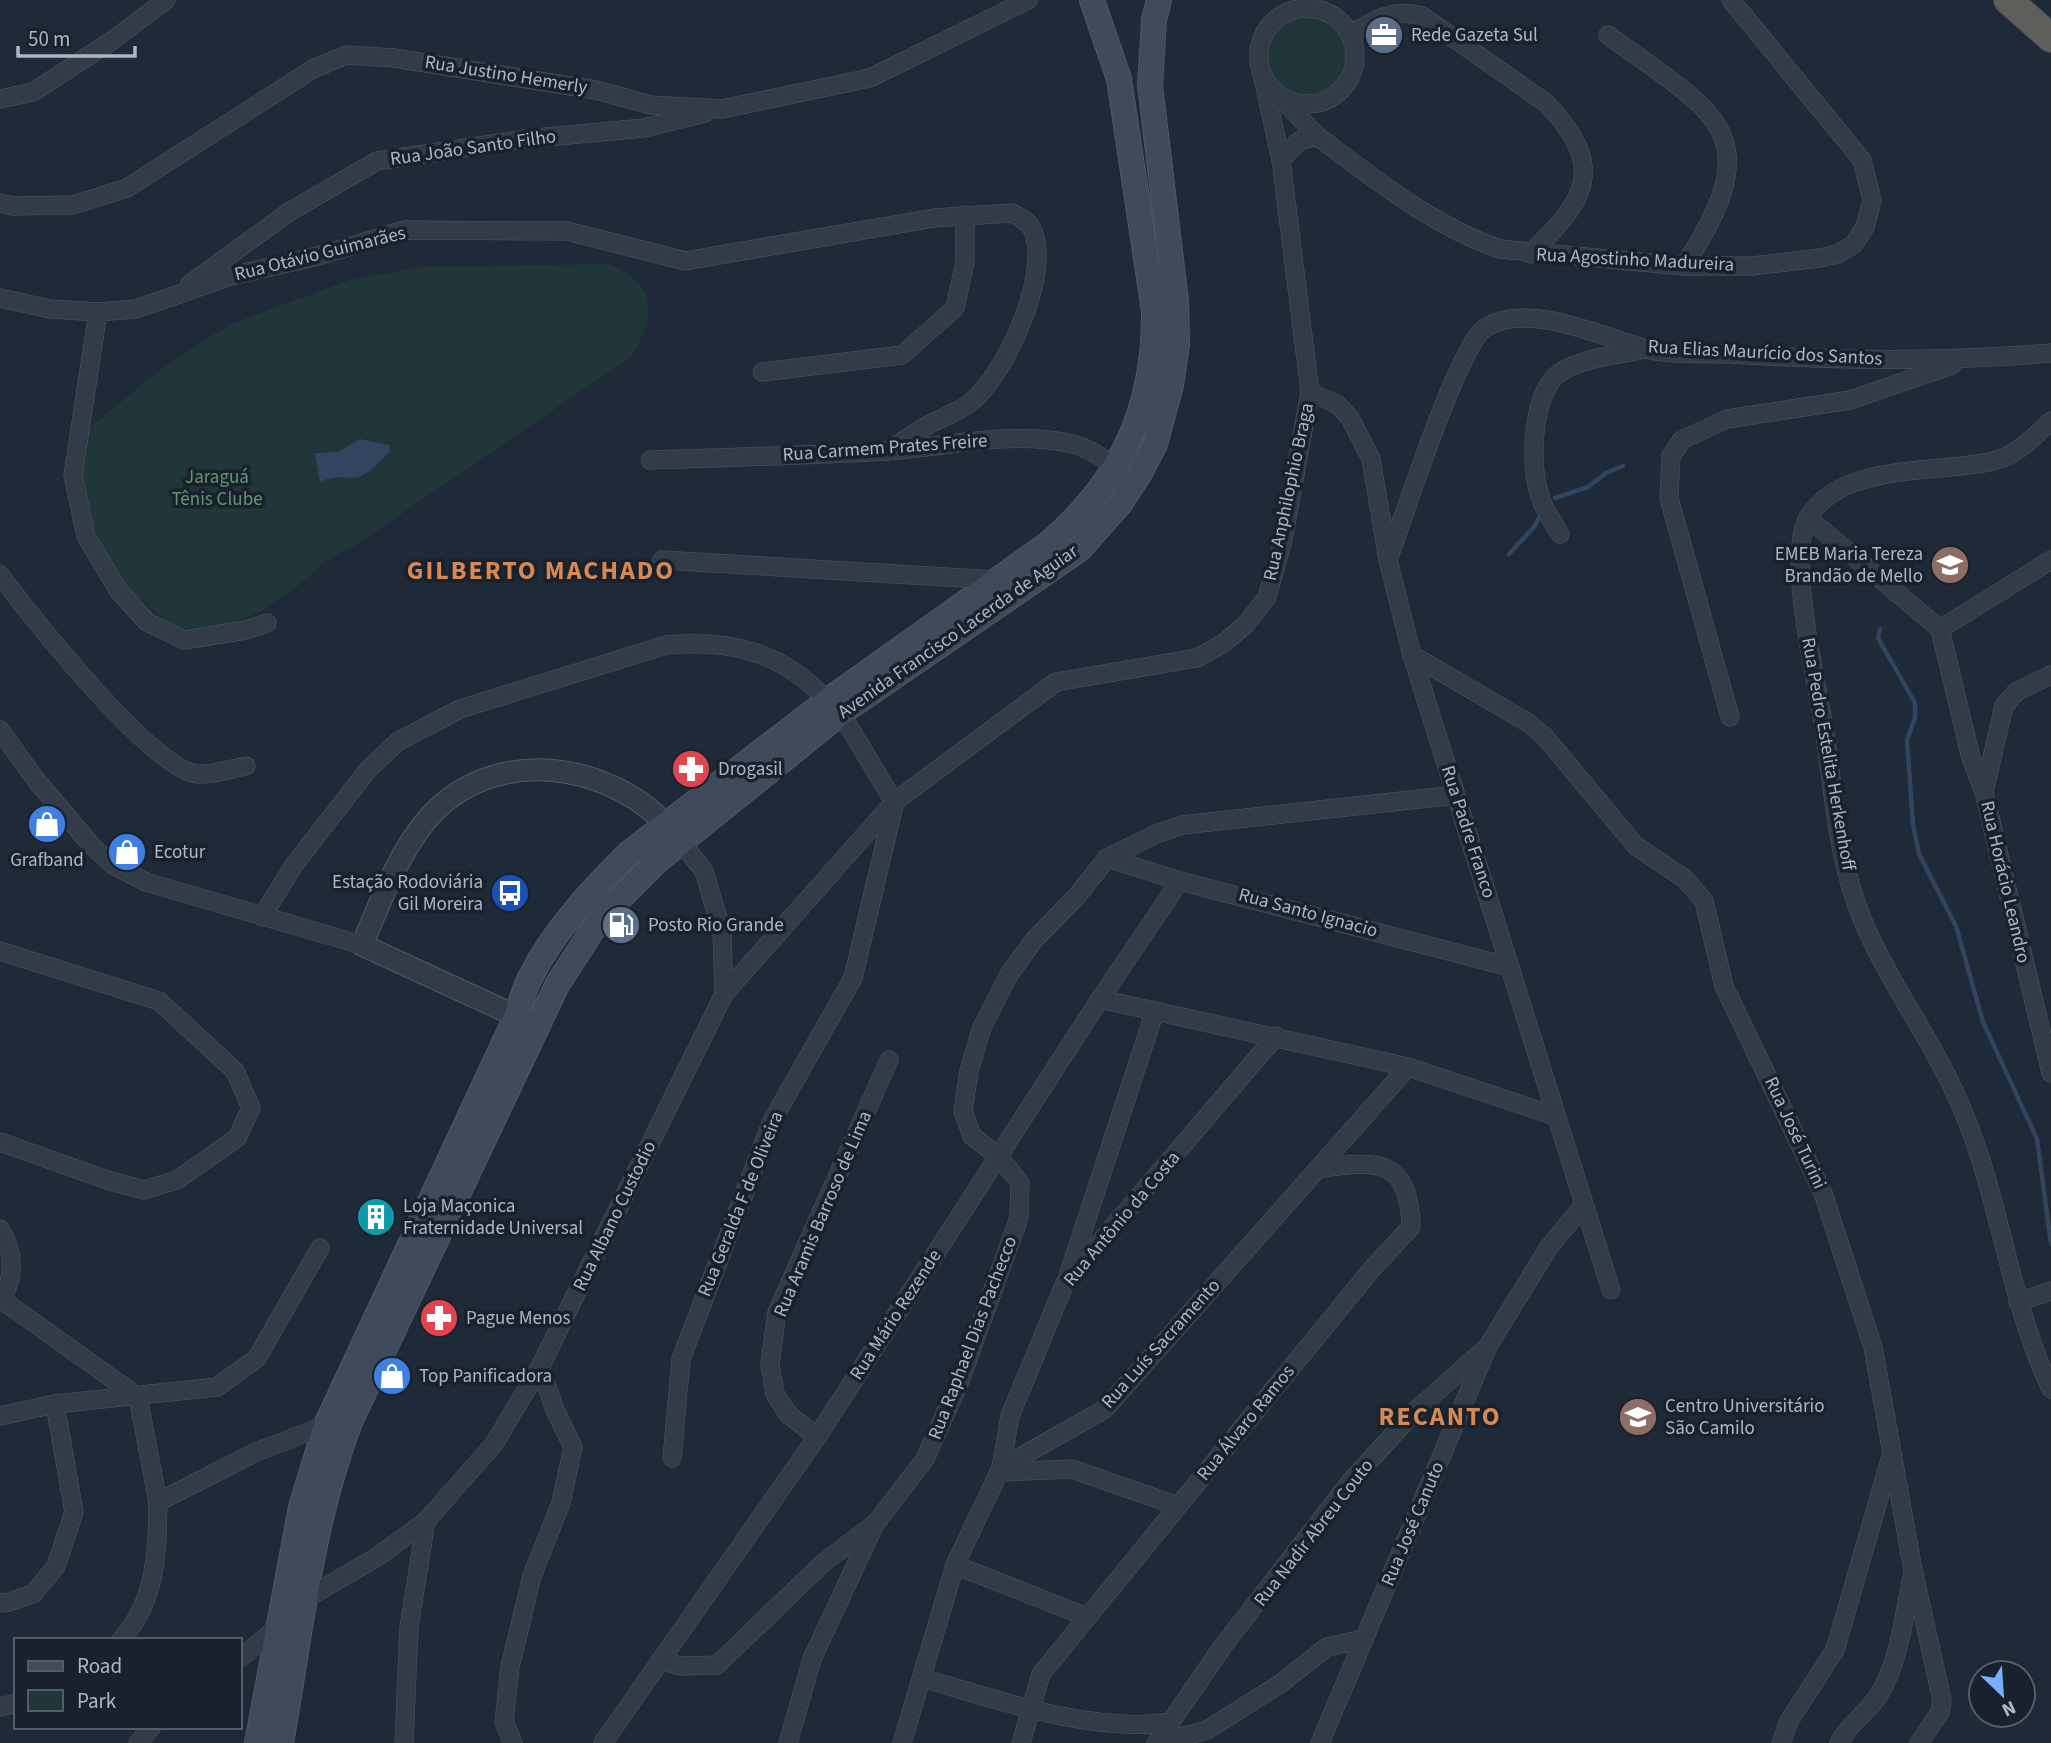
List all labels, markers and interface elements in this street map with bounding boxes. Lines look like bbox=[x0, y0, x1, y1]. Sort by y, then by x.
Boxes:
scale bar bbox=[18, 14, 135, 58]
office icon: Rede Gazeta Sul bbox=[1363, 14, 1405, 56]
place label: Rede Gazeta Sul bbox=[1411, 22, 1538, 49]
text: 50 m bbox=[28, 24, 70, 54]
street label: Rua Justino Hemerly bbox=[423, 49, 589, 101]
street label: Rua João Santo Filho bbox=[388, 123, 558, 173]
street label: Rua Otávio Guimarães bbox=[232, 220, 408, 288]
street label: Rua Agostinho Madureira bbox=[1535, 241, 1735, 279]
street label: Rua Elias Maurício dos Santos bbox=[1647, 333, 1883, 373]
street label: Rua Anphilophio Braga bbox=[1257, 401, 1321, 583]
street label: Rua Carmem Prates Freire bbox=[782, 427, 988, 469]
park label: Jaraguá Tênis Clube bbox=[171, 464, 263, 513]
street label: Avenida Francisco Lacerda de Aguiar bbox=[832, 538, 1084, 726]
place label: EMEB Maria Tereza Brandão de Mello bbox=[1775, 541, 1923, 590]
school or university icon: EMEB Maria Tereza Brandão de Mello bbox=[1929, 544, 1971, 586]
district label: GILBERTO MACHADO bbox=[407, 552, 675, 589]
street label: Rua Pedro Estelita Herkenhoff bbox=[1794, 635, 1862, 874]
pharmacy icon: Drogasil bbox=[670, 748, 712, 790]
place label: Drogasil bbox=[718, 756, 783, 783]
street label: Rua Padre Franco bbox=[1434, 762, 1502, 902]
street label: Rua Horácio Leandro bbox=[1973, 798, 2037, 966]
shop icon: Grafband bbox=[26, 803, 68, 845]
shop icon: Ecotur bbox=[106, 831, 148, 873]
place label: Ecotur bbox=[154, 839, 206, 866]
place label: Grafband bbox=[10, 847, 84, 874]
place label: Estação Rodoviária Gil Moreira bbox=[332, 869, 483, 918]
bus stop icon: Estação Rodoviária Gil Moreira bbox=[489, 872, 531, 914]
street label: Rua Santo Ignacio bbox=[1235, 881, 1381, 945]
fuel station icon: Posto Rio Grande bbox=[600, 904, 642, 946]
place label: Posto Rio Grande bbox=[648, 912, 784, 939]
street label: Rua José Turini bbox=[1757, 1072, 1833, 1194]
street label: Rua Geralda F de Oliveira bbox=[691, 1107, 791, 1301]
street label: Rua Aramis Barroso de Lima bbox=[767, 1107, 879, 1321]
street label: Rua Albano Custodio bbox=[567, 1136, 663, 1296]
street label: Rua Antônio da Costa bbox=[1057, 1146, 1187, 1292]
place label: Loja Maçonica Fraternidade Universal bbox=[403, 1193, 583, 1242]
building icon: Loja Maçonica Fraternidade Universal bbox=[355, 1196, 397, 1238]
street label: Rua Raphael Dias Pachecco bbox=[922, 1232, 1024, 1444]
street label: Rua Mário Rezende bbox=[844, 1244, 948, 1386]
street label: Rua Luís Sacramento bbox=[1095, 1273, 1227, 1415]
pharmacy icon: Pague Menos bbox=[418, 1297, 460, 1339]
place label: Pague Menos bbox=[466, 1305, 571, 1332]
shop icon: Top Panificadora bbox=[371, 1355, 413, 1397]
street label: Rua Álvaro Ramos bbox=[1191, 1359, 1301, 1487]
place label: Top Panificadora bbox=[419, 1363, 552, 1390]
place label: Centro Universitário São Camilo bbox=[1665, 1393, 1824, 1442]
school or university icon: Centro Universitário São Camilo bbox=[1617, 1396, 1659, 1438]
district label: RECANTO bbox=[1378, 1398, 1502, 1435]
street label: Rua Nadir Abreu Couto bbox=[1248, 1453, 1380, 1613]
street label: Rua José Canuto bbox=[1375, 1458, 1451, 1590]
legend bbox=[14, 1638, 242, 1729]
text: Road bbox=[77, 1651, 122, 1681]
north arrow bbox=[1967, 1659, 2037, 1729]
text: Park bbox=[77, 1686, 117, 1716]
text: N bbox=[1997, 1693, 2020, 1723]

